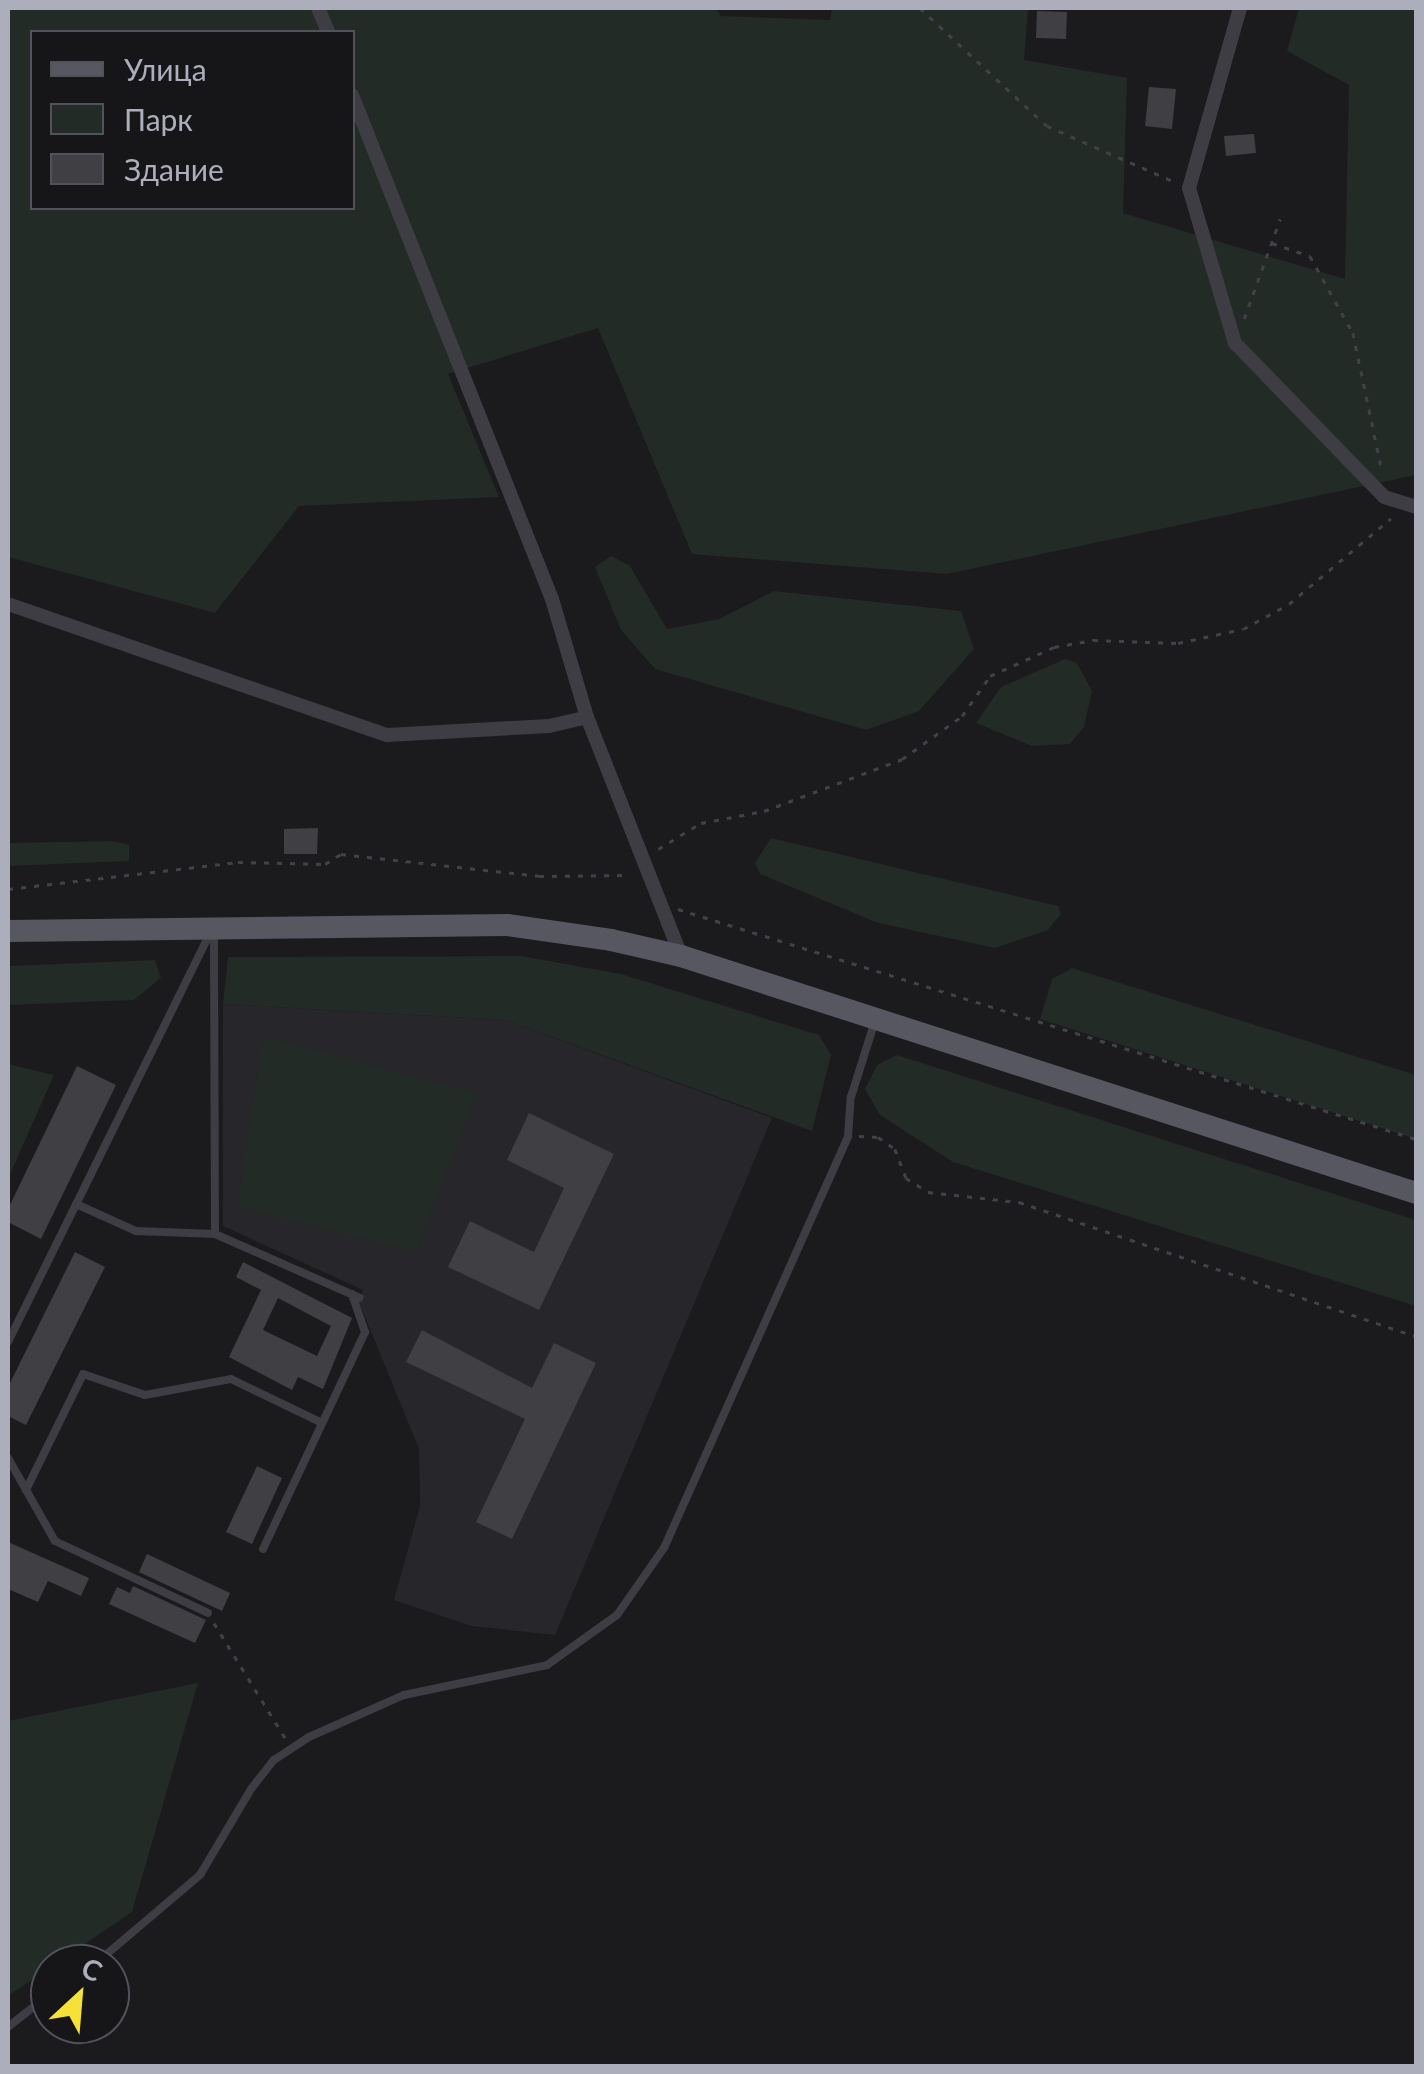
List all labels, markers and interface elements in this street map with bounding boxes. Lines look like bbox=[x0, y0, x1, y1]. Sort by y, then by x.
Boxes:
legend bbox=[30, 30, 355, 210]
text: Улица bbox=[124, 51, 207, 87]
text: Парк bbox=[124, 101, 193, 137]
text: Здание bbox=[124, 151, 224, 187]
north arrow bbox=[30, 1944, 130, 2044]
text: С bbox=[76, 1949, 108, 1988]

